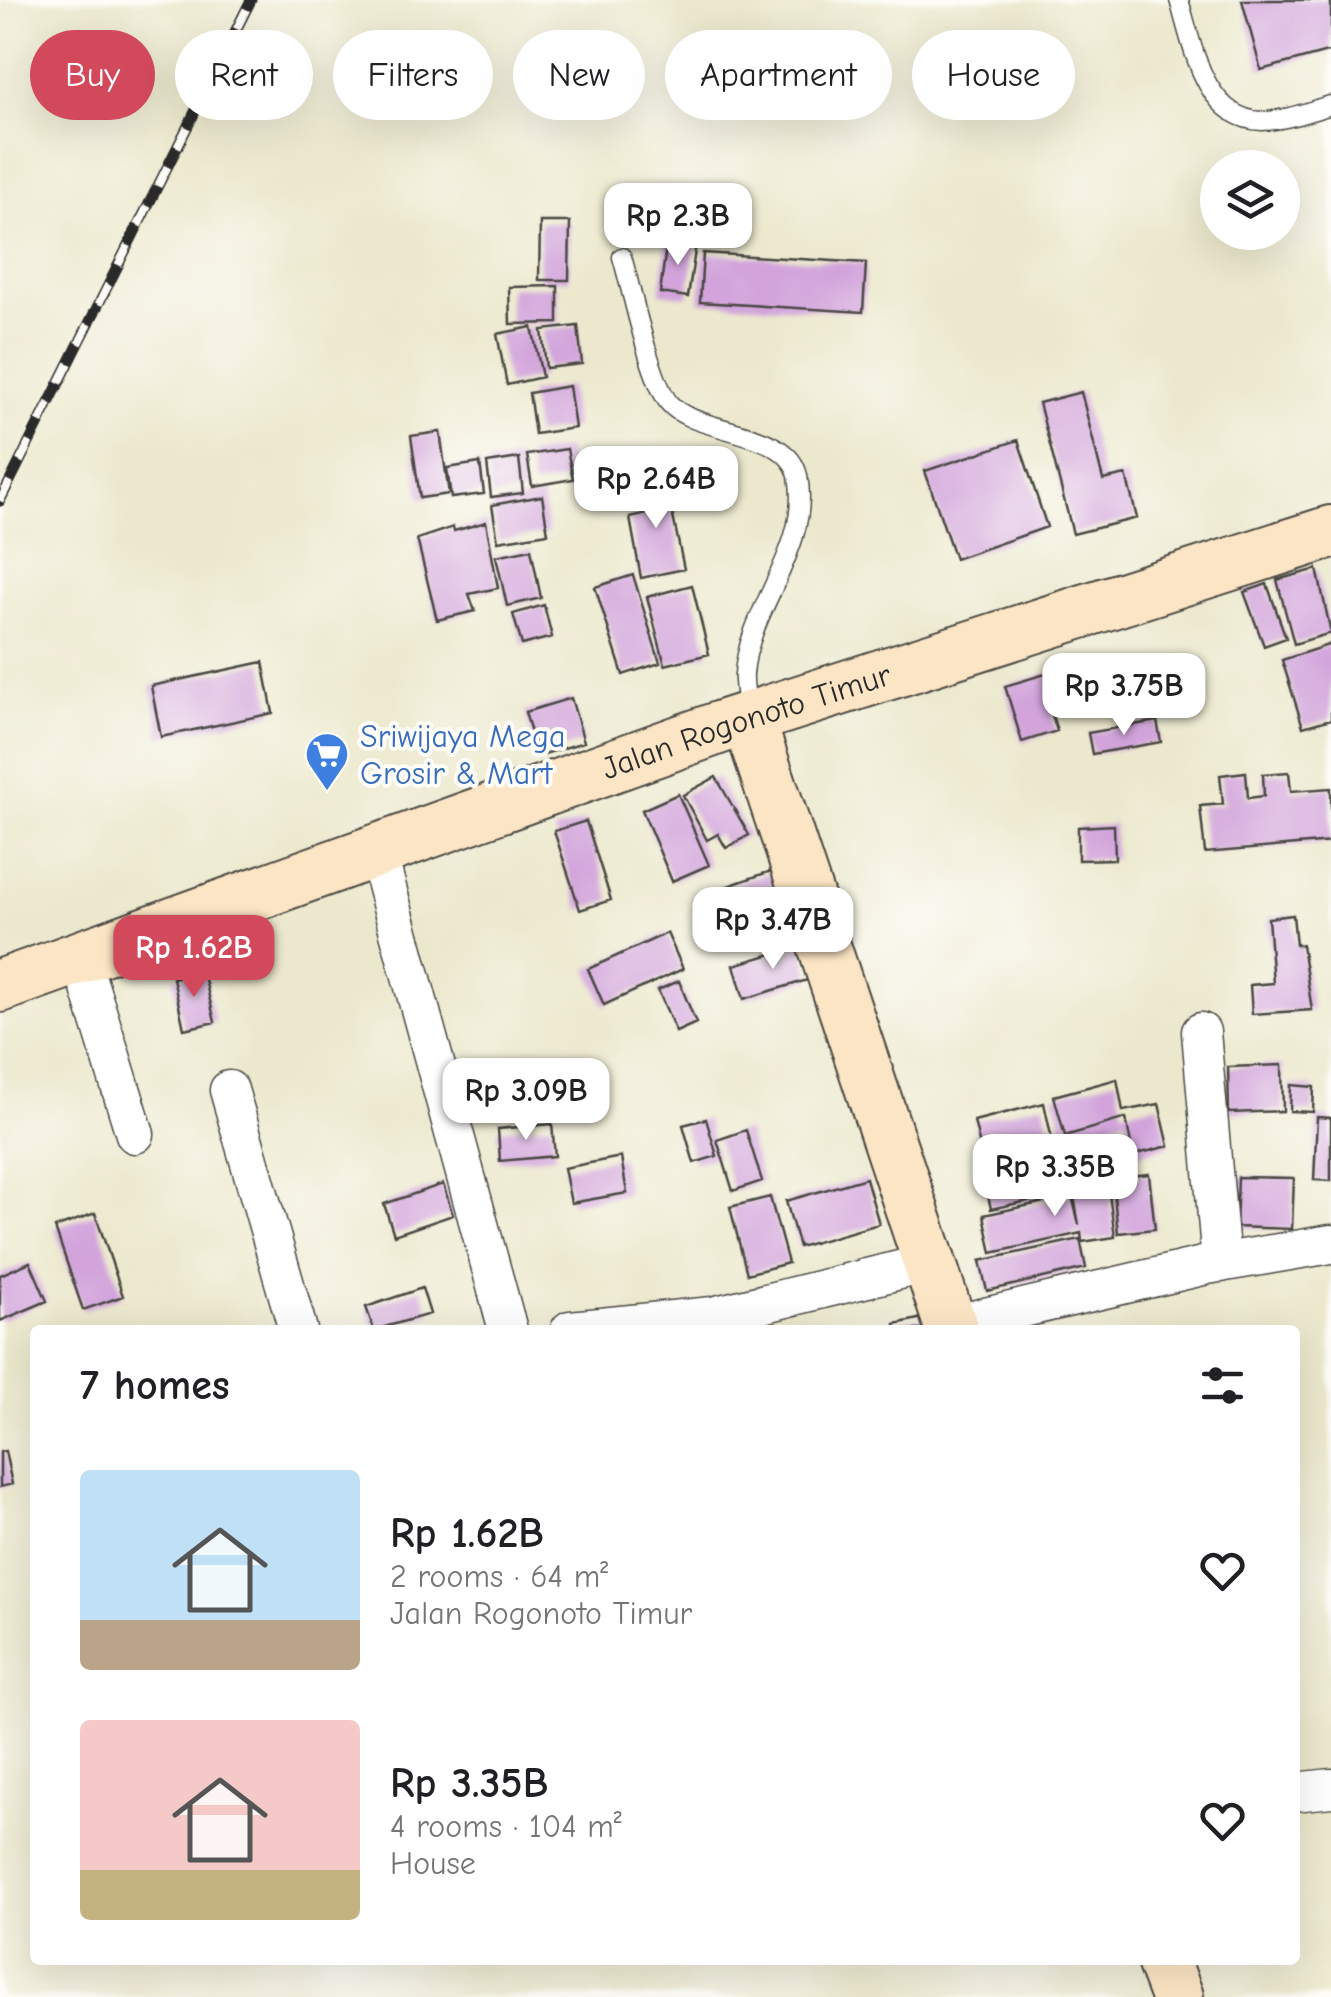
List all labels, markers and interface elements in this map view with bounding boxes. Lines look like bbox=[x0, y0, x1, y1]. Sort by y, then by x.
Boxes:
chip: Buy bbox=[30, 30, 155, 120]
chip: Rent bbox=[175, 30, 313, 120]
chip: Filters bbox=[333, 30, 493, 120]
chip: New bbox=[513, 30, 645, 120]
chip: Apartment bbox=[665, 30, 892, 120]
chip: House bbox=[912, 30, 1075, 120]
map controls bbox=[1200, 150, 1300, 250]
button: layers bbox=[1200, 150, 1300, 250]
pin: Rp 2.3B bbox=[586, 183, 770, 268]
text: Rp 2.3B bbox=[626, 197, 730, 234]
pin: Rp 2.64B bbox=[553, 446, 759, 531]
text: Rp 2.64B bbox=[596, 460, 716, 497]
pin: Rp 3.75B bbox=[1021, 653, 1227, 738]
street label: Jalan Rogonoto Timur bbox=[597, 656, 896, 787]
text: Rp 3.75B bbox=[1064, 667, 1184, 704]
place label: Sriwijaya Mega Grosir & Mart bbox=[360, 718, 565, 792]
supermarket icon: Sriwijaya Mega Grosir & Mart bbox=[304, 731, 350, 792]
pin: Rp 3.47B bbox=[670, 887, 876, 972]
text: Rp 3.47B bbox=[714, 901, 832, 938]
pin: Rp 1.62B bbox=[91, 915, 297, 1000]
text: Rp 1.62B bbox=[135, 929, 253, 966]
pin: Rp 3.09B bbox=[423, 1058, 629, 1143]
text: Rp 3.09B bbox=[465, 1072, 587, 1109]
pin: Rp 3.35B bbox=[952, 1134, 1158, 1219]
text: Rp 3.35B bbox=[995, 1148, 1115, 1185]
icon: filters bbox=[1195, 1358, 1250, 1413]
text: 7 homes bbox=[80, 1361, 230, 1410]
text: Rp 1.62B bbox=[390, 1509, 544, 1558]
icon: home bbox=[160, 1510, 280, 1630]
icon: heart bbox=[1195, 1543, 1250, 1598]
text: 2 rooms · 64 m² bbox=[390, 1558, 608, 1595]
text: Jalan Rogonoto Timur bbox=[390, 1595, 692, 1632]
text: Rp 3.35B bbox=[390, 1759, 548, 1808]
icon: home bbox=[160, 1760, 280, 1880]
icon: heart bbox=[1195, 1793, 1250, 1848]
text: 4 rooms · 104 m² bbox=[390, 1808, 622, 1845]
text: House bbox=[390, 1845, 476, 1882]

